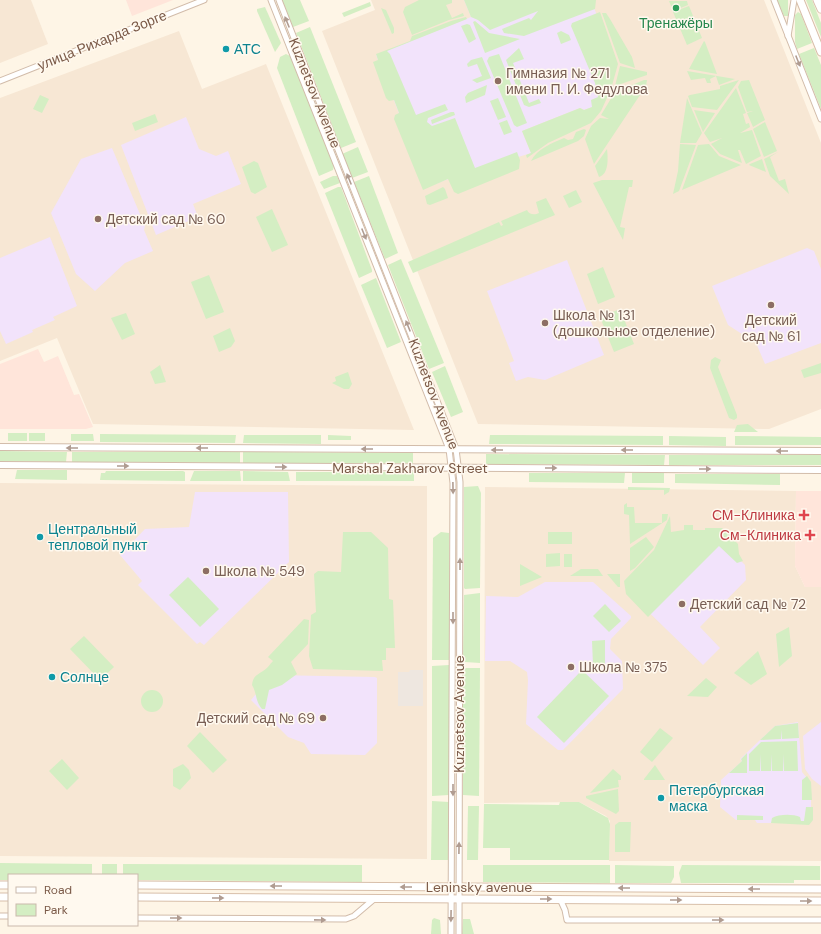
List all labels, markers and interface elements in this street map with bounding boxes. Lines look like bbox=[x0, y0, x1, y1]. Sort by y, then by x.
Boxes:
marker: Тренажёры bbox=[671, 3, 681, 13]
street label: улица Рихарда Зорге bbox=[35, 6, 169, 74]
place label: Тренажёры bbox=[639, 14, 713, 32]
one-way arrow bbox=[284, 15, 290, 27]
street label: Kuznetsov Avenue bbox=[285, 35, 345, 151]
place label: АТС bbox=[234, 40, 261, 58]
marker: АТС bbox=[221, 44, 231, 54]
one-way arrow bbox=[795, 55, 801, 67]
place label: Гимназия № 271 имени П. И. Федулова bbox=[506, 64, 648, 98]
marker: Гимназия № 271 имени П. И. Федулова bbox=[493, 76, 503, 86]
one-way arrow bbox=[346, 172, 352, 184]
place label: Детский сад № 60 bbox=[106, 210, 225, 228]
marker: Детский сад № 60 bbox=[93, 214, 103, 224]
one-way arrow bbox=[361, 229, 367, 240]
marker: Детский сад № 61 bbox=[766, 300, 776, 310]
place label: Школа № 131 (дошкольное отделение) bbox=[553, 306, 715, 340]
place label: Детский сад № 61 bbox=[742, 311, 800, 345]
marker: Школа № 131 (дошкольное отделение) bbox=[540, 318, 550, 328]
one-way arrow bbox=[405, 321, 411, 332]
street label: Kuznetsov Avenue bbox=[405, 336, 463, 452]
one-way arrow bbox=[65, 445, 78, 451]
one-way arrow bbox=[195, 445, 208, 451]
one-way arrow bbox=[360, 446, 373, 452]
one-way arrow bbox=[490, 447, 503, 453]
one-way arrow bbox=[620, 447, 633, 453]
one-way arrow bbox=[775, 448, 788, 454]
street label: Marshal Zakharov Street bbox=[332, 459, 488, 477]
one-way arrow bbox=[117, 463, 130, 469]
one-way arrow bbox=[275, 464, 288, 470]
one-way arrow bbox=[545, 465, 558, 471]
one-way arrow bbox=[699, 466, 712, 472]
one-way arrow bbox=[450, 482, 456, 495]
place label: СМ-Клиника bbox=[712, 506, 795, 524]
marker: СМ-Клиника bbox=[798, 509, 810, 521]
place label: Центральный тепловой пункт bbox=[48, 520, 148, 554]
place label: См-Клиника bbox=[720, 526, 801, 544]
marker: См-Клиника bbox=[804, 529, 816, 541]
marker: Центральный тепловой пункт bbox=[35, 532, 45, 542]
one-way arrow bbox=[457, 557, 463, 570]
place label: Школа № 549 bbox=[214, 562, 305, 580]
marker: Школа № 549 bbox=[201, 566, 211, 576]
place label: Детский сад № 72 bbox=[690, 595, 806, 613]
marker: Детский сад № 72 bbox=[677, 599, 687, 609]
one-way arrow bbox=[450, 612, 456, 625]
street label: Kuznetsov Avenue bbox=[450, 655, 468, 773]
place label: Школа № 375 bbox=[579, 658, 668, 676]
marker: Школа № 375 bbox=[566, 662, 576, 672]
place label: Солнце bbox=[60, 668, 109, 686]
marker: Солнце bbox=[47, 672, 57, 682]
place label: Детский сад № 69 bbox=[197, 709, 315, 727]
marker: Детский сад № 69 bbox=[318, 713, 328, 723]
place label: Петербургская маска bbox=[669, 781, 764, 815]
one-way arrow bbox=[450, 784, 456, 797]
marker: Петербургская маска bbox=[656, 793, 666, 803]
one-way arrow bbox=[456, 841, 462, 854]
legend bbox=[8, 874, 138, 926]
street label: Leninsky avenue bbox=[426, 878, 532, 896]
text: Road bbox=[44, 882, 72, 898]
one-way arrow bbox=[269, 883, 282, 889]
one-way arrow bbox=[399, 884, 412, 890]
one-way arrow bbox=[617, 885, 630, 891]
one-way arrow bbox=[747, 886, 760, 892]
one-way arrow bbox=[212, 895, 225, 901]
one-way arrow bbox=[540, 896, 553, 902]
one-way arrow bbox=[670, 897, 683, 903]
one-way arrow bbox=[800, 898, 813, 904]
text: Park bbox=[44, 902, 68, 918]
one-way arrow bbox=[448, 910, 454, 923]
one-way arrow bbox=[170, 915, 183, 921]
one-way arrow bbox=[314, 917, 327, 923]
one-way arrow bbox=[712, 917, 725, 923]

